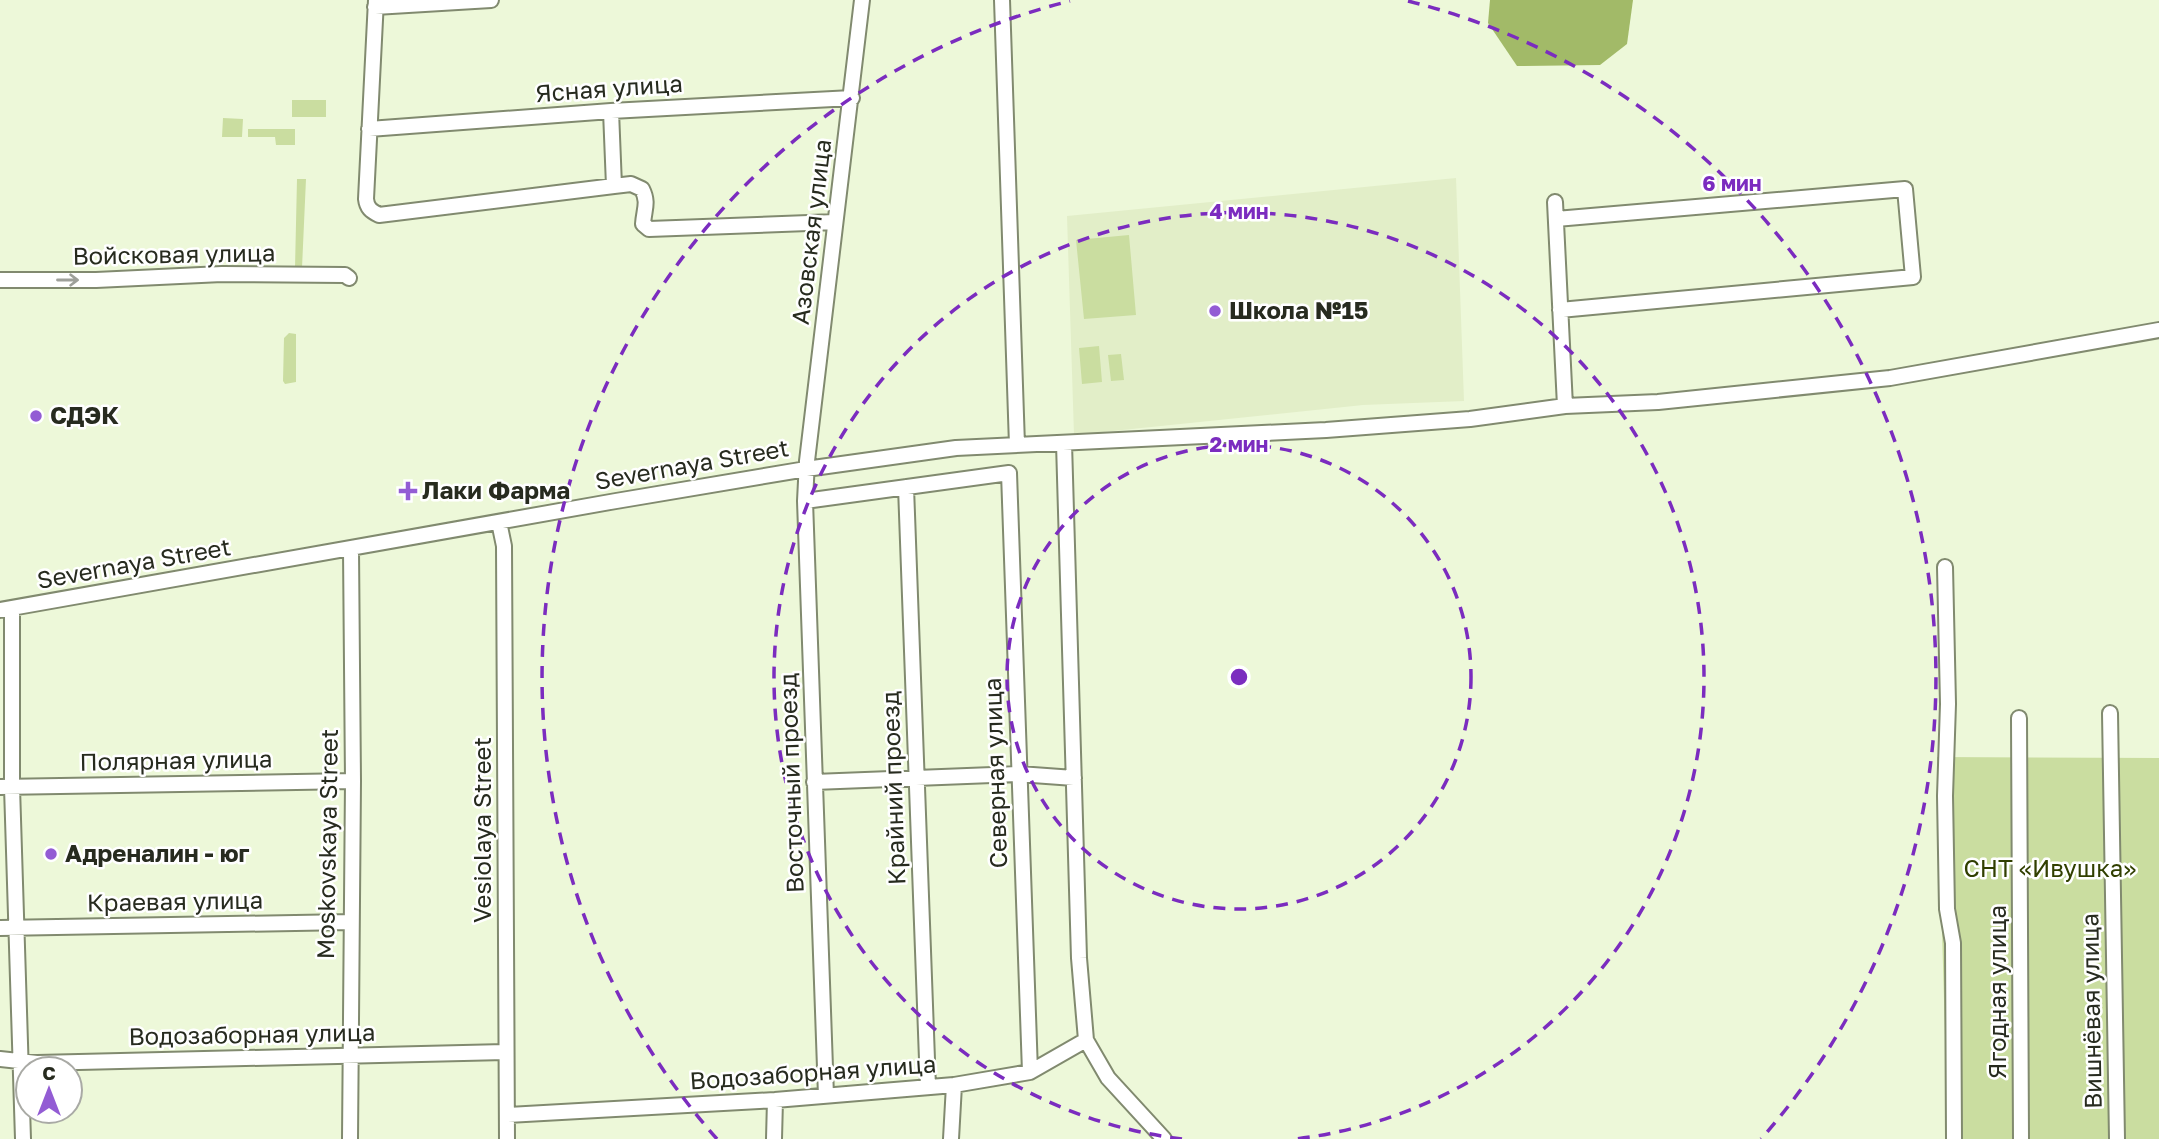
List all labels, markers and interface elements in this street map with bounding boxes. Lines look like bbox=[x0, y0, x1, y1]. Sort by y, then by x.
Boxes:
street label: Ясная улица bbox=[534, 68, 684, 107]
street label: Азовская улица bbox=[785, 137, 836, 326]
text: 6 мин bbox=[1702, 170, 1762, 196]
text: 4 мин bbox=[1209, 198, 1269, 224]
street label: Войсковая улица bbox=[72, 237, 276, 270]
one-way arrow bbox=[56, 273, 79, 287]
place label: Школа №15 bbox=[1229, 295, 1368, 324]
marker: Школа №15 bbox=[1207, 303, 1223, 319]
place label: СДЭК bbox=[50, 400, 119, 429]
marker: СДЭК bbox=[28, 408, 44, 424]
text: 2 мин bbox=[1210, 431, 1268, 457]
street label: Severnaya Street bbox=[593, 432, 791, 495]
place label: Лаки Фарма bbox=[422, 475, 570, 504]
marker: Лаки Фарма bbox=[400, 483, 416, 499]
street label: Severnaya Street bbox=[35, 531, 233, 594]
centre of rings bbox=[1227, 665, 1251, 689]
street label: Восточный проезд bbox=[772, 673, 809, 894]
street label: Северная улица bbox=[977, 677, 1012, 869]
street label: Крайний проезд bbox=[875, 690, 910, 886]
street label: Moskovskaya Street bbox=[310, 728, 343, 960]
street label: Vesiolaya Street bbox=[467, 737, 496, 923]
street label: Полярная улица bbox=[79, 743, 273, 776]
place label: Адреналин - юг bbox=[65, 838, 250, 867]
marker: Адреналин - юг bbox=[43, 846, 59, 862]
park label: СНТ «Ивушка» bbox=[1963, 853, 2137, 882]
street label: Краевая улица bbox=[87, 884, 263, 917]
street label: Ягодная улица bbox=[1982, 905, 2011, 1079]
street label: Вишнёвая улица bbox=[2074, 913, 2107, 1109]
street label: Водозаборная улица bbox=[128, 1017, 376, 1050]
street label: Водозаборная улица bbox=[689, 1048, 937, 1095]
north arrow bbox=[14, 1055, 84, 1125]
text: С bbox=[42, 1061, 56, 1084]

